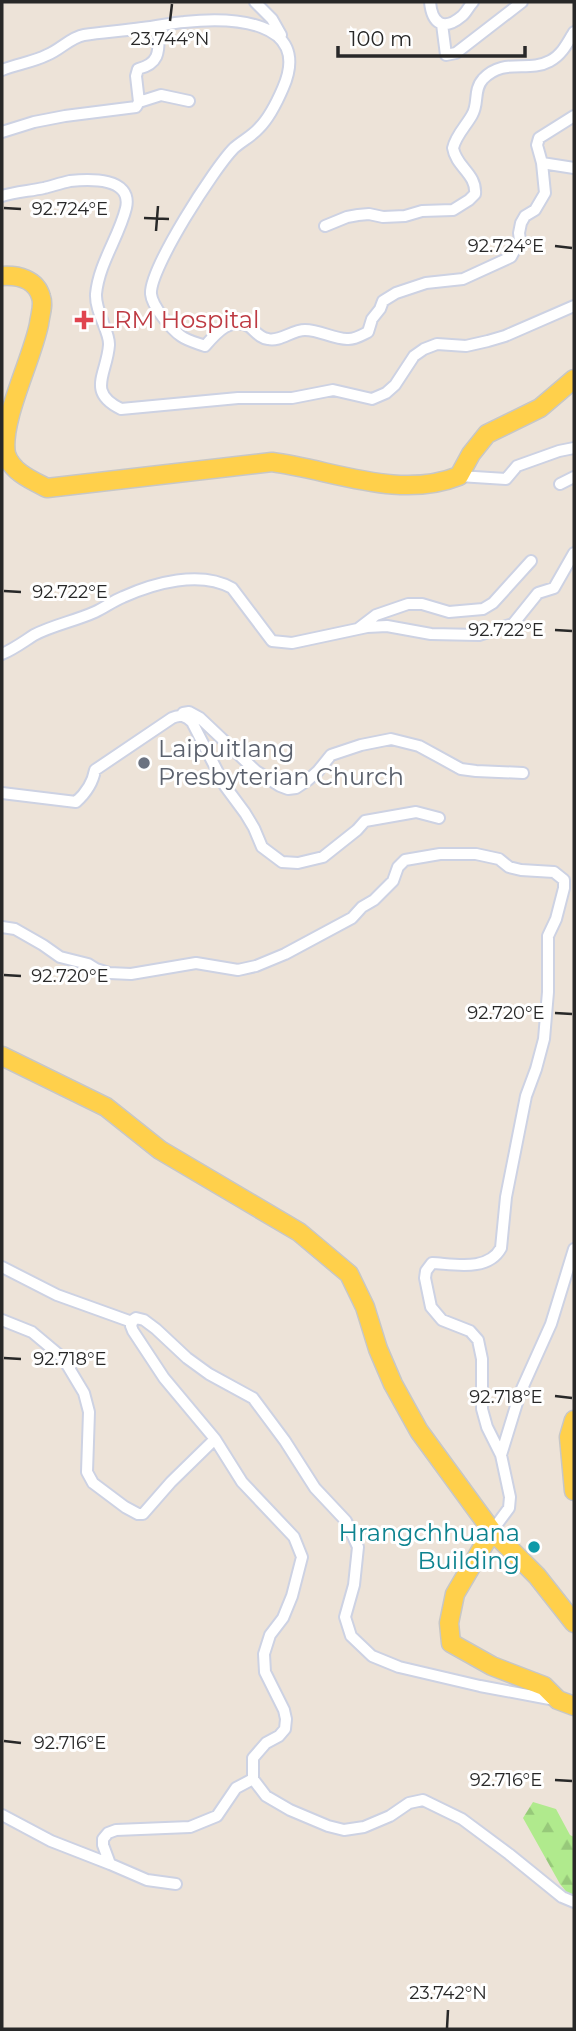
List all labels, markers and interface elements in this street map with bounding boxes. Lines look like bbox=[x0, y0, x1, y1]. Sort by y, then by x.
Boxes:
scale bar bbox=[338, 14, 525, 58]
text: 100 m bbox=[349, 26, 412, 51]
text: 23.744°N bbox=[131, 28, 209, 50]
text: 92.724°E bbox=[32, 198, 108, 220]
text: 92.724°E bbox=[468, 235, 544, 257]
place label: LRM Hospital bbox=[100, 305, 259, 334]
marker: LRM Hospital bbox=[74, 310, 94, 330]
text: 92.722°E bbox=[32, 581, 108, 603]
text: 92.722°E bbox=[468, 619, 544, 641]
place label: Laipuitlang Presbyterian Church bbox=[158, 734, 404, 791]
marker: Laipuitlang Presbyterian Church bbox=[136, 755, 152, 771]
text: 92.720°E bbox=[31, 965, 109, 987]
text: 92.720°E bbox=[467, 1002, 545, 1024]
text: 92.718°E bbox=[33, 1348, 107, 1370]
text: 92.718°E bbox=[469, 1386, 543, 1408]
place label: Hrangchhuana Building bbox=[339, 1518, 520, 1575]
marker: Hrangchhuana Building bbox=[526, 1539, 542, 1555]
text: 92.716°E bbox=[34, 1732, 106, 1754]
text: 92.716°E bbox=[470, 1769, 542, 1791]
text: 23.742°N bbox=[409, 1982, 487, 2004]

